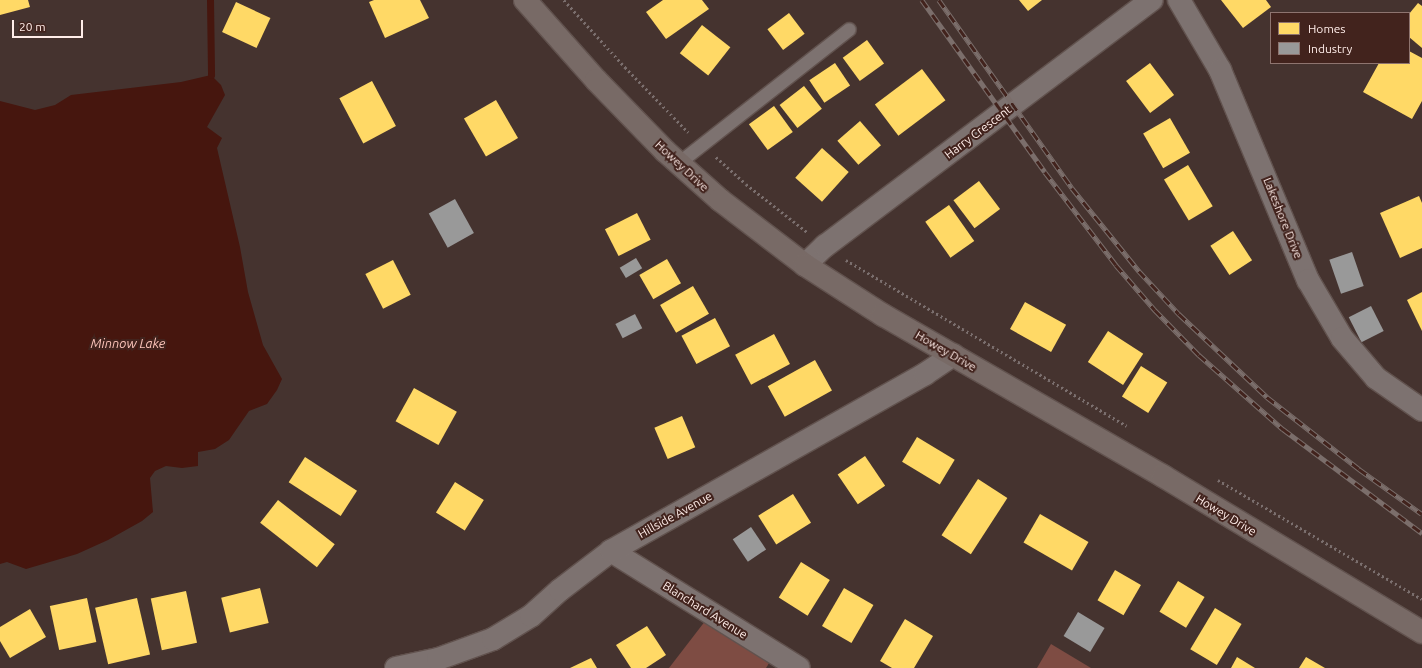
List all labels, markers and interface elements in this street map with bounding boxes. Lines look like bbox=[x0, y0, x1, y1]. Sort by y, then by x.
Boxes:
scale bar bbox=[14, 12, 85, 38]
legend bbox=[1270, 12, 1410, 64]
text: 20 m bbox=[19, 20, 46, 33]
text: Homes bbox=[1308, 22, 1346, 35]
text: Industry bbox=[1308, 42, 1352, 55]
street label: Harry Crescent bbox=[942, 102, 1014, 162]
street label: Howey Drive bbox=[652, 137, 712, 195]
street label: Lakeshore Drive bbox=[1260, 175, 1306, 261]
street label: Howey Drive bbox=[913, 328, 979, 374]
water label: Minnow Lake bbox=[91, 335, 165, 351]
street label: Hillside Avenue bbox=[635, 489, 715, 541]
street label: Howey Drive bbox=[1193, 491, 1259, 539]
street label: Blanchard Avenue bbox=[660, 578, 750, 642]

